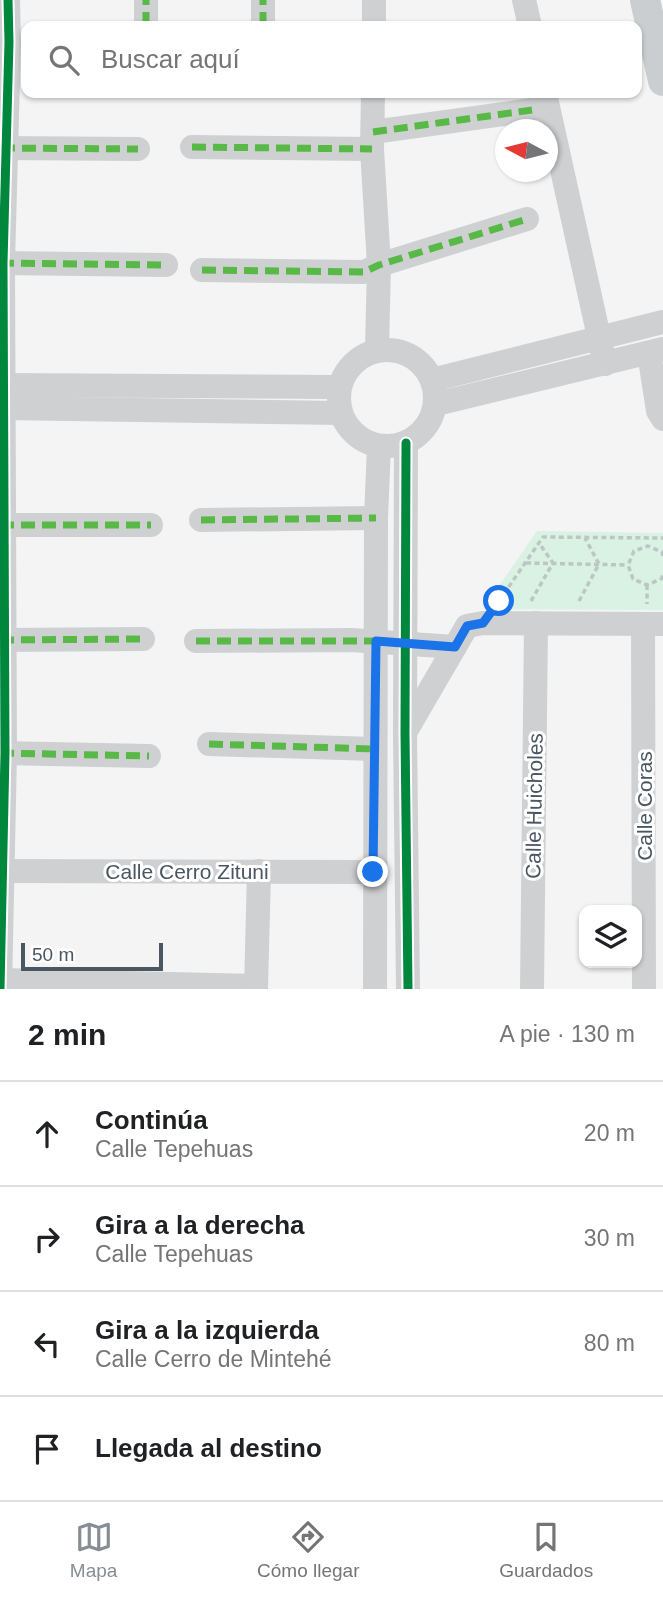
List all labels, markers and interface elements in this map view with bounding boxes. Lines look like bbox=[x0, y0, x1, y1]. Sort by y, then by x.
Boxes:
search box bbox=[21, 21, 642, 98]
icon: search bbox=[45, 41, 83, 79]
text: Buscar aquí bbox=[101, 44, 240, 74]
north arrow bbox=[495, 119, 558, 182]
route start bbox=[483, 585, 514, 616]
street label: Calle Huicholes bbox=[521, 733, 547, 879]
street label: Calle Coras bbox=[633, 751, 656, 861]
route end bbox=[357, 856, 388, 887]
street label: Calle Cerro Zituni bbox=[105, 860, 269, 883]
map controls bbox=[579, 905, 642, 968]
button: layers bbox=[579, 905, 642, 968]
scale bar bbox=[21, 940, 163, 972]
text: 50 m bbox=[32, 944, 74, 965]
text: 2 min bbox=[28, 1018, 106, 1051]
text: A pie · 130 m bbox=[499, 1021, 635, 1047]
text: Continúa bbox=[95, 1105, 208, 1135]
icon: ahead bbox=[28, 1115, 66, 1153]
text: 20 m bbox=[584, 1120, 635, 1146]
text: Calle Tepehuas bbox=[95, 1136, 253, 1162]
text: Gira a la derecha bbox=[95, 1210, 305, 1240]
icon: right bbox=[28, 1220, 66, 1258]
text: 30 m bbox=[584, 1225, 635, 1251]
text: Calle Tepehuas bbox=[95, 1241, 253, 1267]
text: Gira a la izquierda bbox=[95, 1315, 319, 1345]
icon: left bbox=[28, 1325, 66, 1363]
text: 80 m bbox=[584, 1330, 635, 1356]
text: Calle Cerro de Mintehé bbox=[95, 1346, 332, 1372]
icon: arrive bbox=[28, 1430, 66, 1468]
text: Llegada al destino bbox=[95, 1433, 322, 1463]
tab: Mapa bbox=[70, 1518, 117, 1582]
tab: Cómo llegar bbox=[257, 1518, 359, 1582]
tab: Guardados bbox=[499, 1518, 593, 1582]

